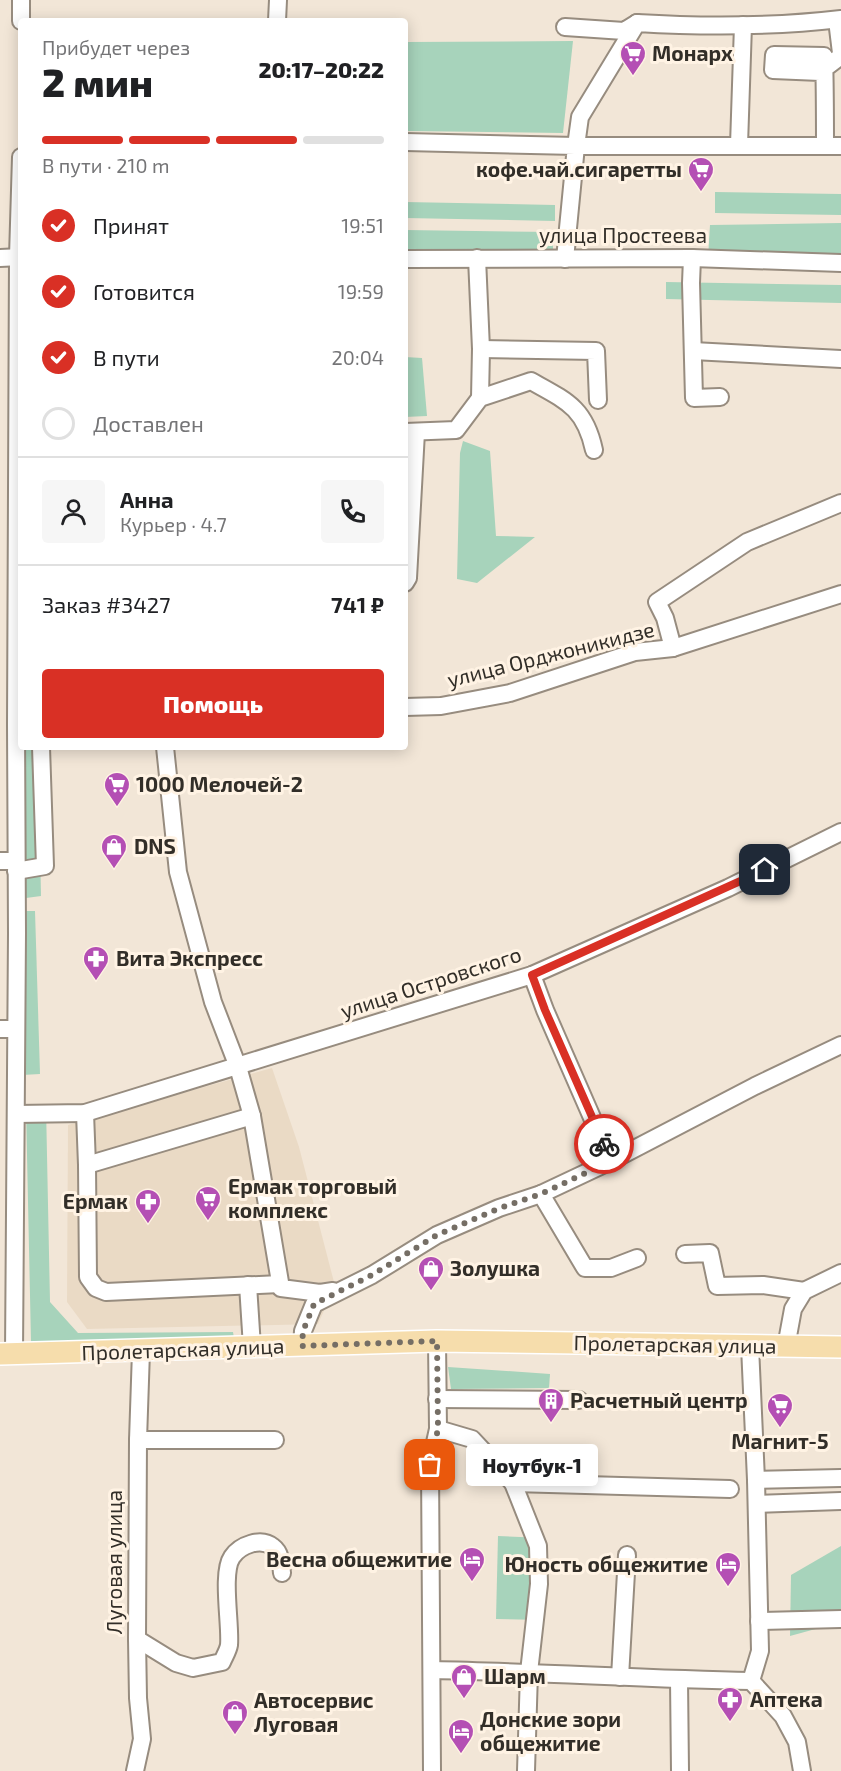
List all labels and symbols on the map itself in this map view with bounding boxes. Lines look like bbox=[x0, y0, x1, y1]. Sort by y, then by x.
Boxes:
supermarket icon: Монарх bbox=[618, 39, 648, 77]
place label: Монарх bbox=[652, 40, 733, 65]
supermarket icon: кофе.чай.сигаретты bbox=[686, 155, 716, 193]
place label: кофе.чай.сигаретты bbox=[476, 156, 682, 181]
street label: улица Простеева bbox=[539, 222, 707, 248]
street label: улица Орджоникидзе bbox=[444, 616, 657, 692]
supermarket icon: 1000 Мелочей-2 bbox=[102, 770, 132, 808]
place label: 1000 Мелочей-2 bbox=[136, 771, 303, 796]
shop icon: DNS bbox=[99, 832, 129, 870]
place label: DNS bbox=[134, 833, 176, 858]
pin bbox=[739, 844, 790, 895]
street label: улица Островского bbox=[337, 941, 524, 1024]
pharmacy icon: Вита Экспресс bbox=[81, 944, 111, 982]
place label: Вита Экспресс bbox=[116, 945, 263, 970]
courier bbox=[574, 1114, 634, 1174]
place label: Ермак торговый комплекс bbox=[228, 1173, 397, 1222]
supermarket icon: Ермак торговый комплекс bbox=[193, 1184, 223, 1222]
pharmacy icon: Ермак bbox=[133, 1187, 163, 1225]
place label: Ермак bbox=[63, 1188, 128, 1213]
shop icon: Золушка bbox=[416, 1254, 446, 1292]
place label: Золушка bbox=[450, 1255, 540, 1280]
street label: Пролетарская улица bbox=[573, 1329, 777, 1359]
street label: Пролетарская улица bbox=[81, 1332, 285, 1366]
building icon: Расчетный центр bbox=[536, 1386, 566, 1424]
place label: Расчетный центр bbox=[570, 1387, 748, 1412]
supermarket icon: Магнит-5 bbox=[765, 1391, 795, 1429]
place label: Магнит-5 bbox=[731, 1428, 829, 1453]
pin bbox=[404, 1439, 455, 1490]
callout: Ноутбук-1 bbox=[466, 1444, 598, 1486]
street label: Луговая улица bbox=[101, 1490, 127, 1634]
hotel icon: Весна общежитие bbox=[457, 1545, 487, 1583]
place label: Весна общежитие bbox=[266, 1546, 452, 1571]
hotel icon: Юность общежитие bbox=[713, 1550, 743, 1588]
place label: Юность общежитие bbox=[505, 1551, 708, 1576]
shop icon: Шарм bbox=[449, 1662, 479, 1700]
place label: Шарм bbox=[484, 1663, 546, 1688]
pharmacy icon: Аптека bbox=[715, 1685, 745, 1723]
place label: Аптека bbox=[750, 1686, 823, 1711]
place label: Автосервис Луговая bbox=[254, 1687, 374, 1736]
shop icon: Автосервис Луговая bbox=[220, 1698, 250, 1736]
place label: Донские зори общежитие bbox=[480, 1706, 621, 1755]
hotel icon: Донские зори общежитие bbox=[446, 1717, 476, 1755]

